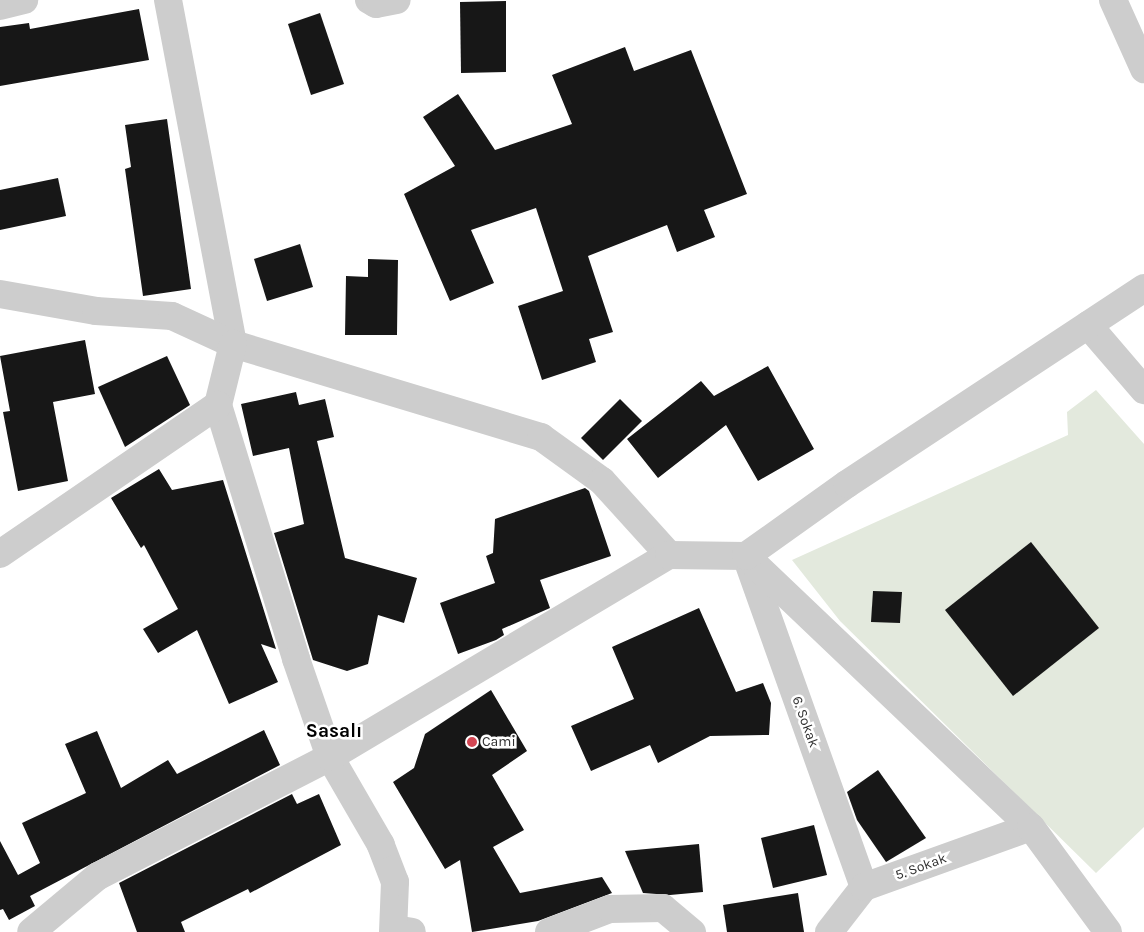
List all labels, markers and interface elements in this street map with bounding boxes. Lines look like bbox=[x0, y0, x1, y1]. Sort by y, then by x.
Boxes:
street label: 6. Sokak bbox=[788, 694, 822, 750]
district label: Sasalı bbox=[306, 721, 362, 743]
place label: Cami bbox=[482, 734, 516, 750]
marker: Cami bbox=[466, 736, 478, 748]
street label: 5. Sokak bbox=[893, 850, 949, 884]

